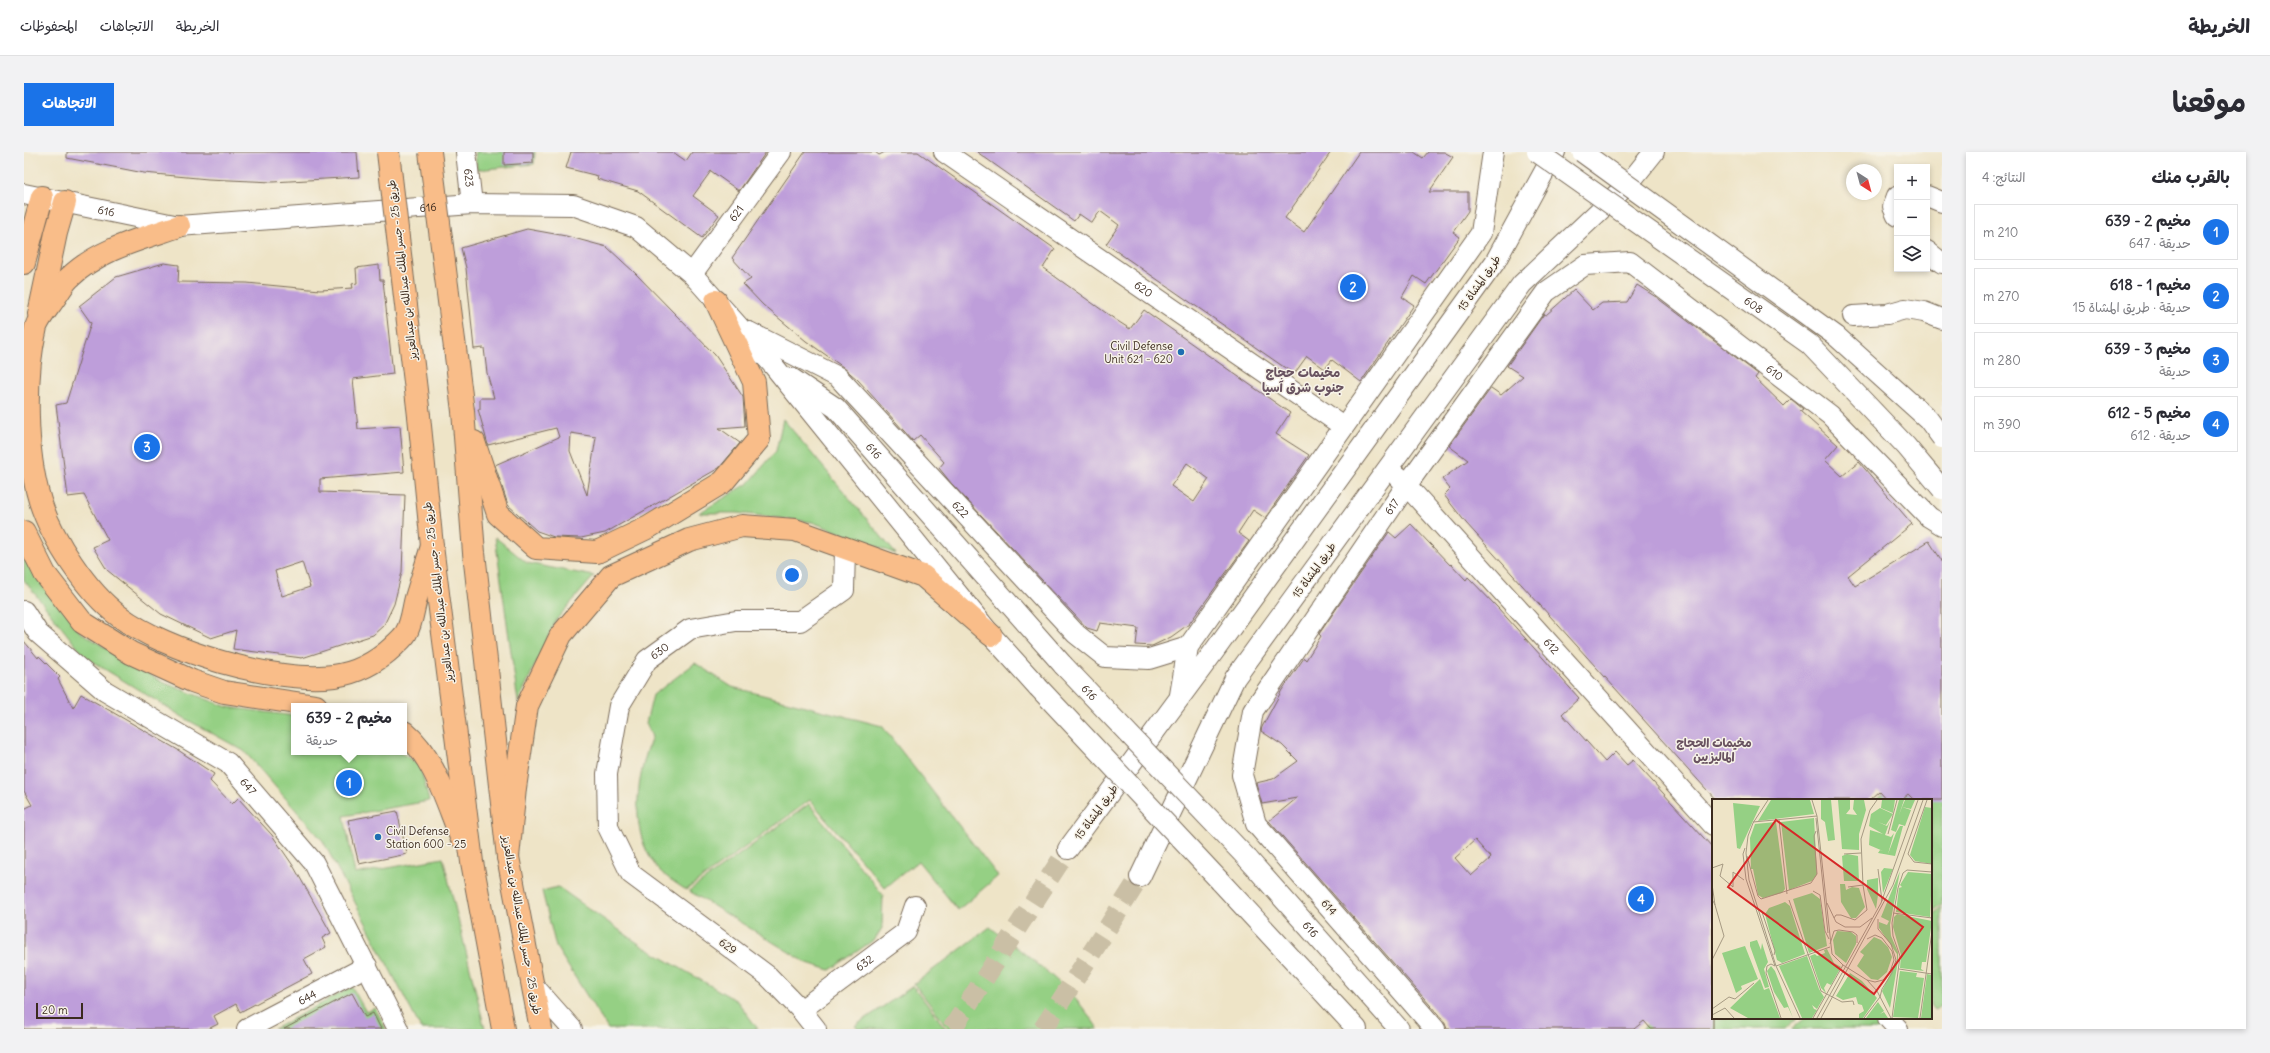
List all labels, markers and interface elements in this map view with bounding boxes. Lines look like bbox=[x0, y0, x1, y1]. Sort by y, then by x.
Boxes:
text: الخريطة bbox=[2188, 14, 2250, 38]
text: المحفوظات bbox=[20, 17, 78, 35]
text: الاتجاهات bbox=[100, 17, 154, 35]
text: الخريطة bbox=[176, 17, 219, 35]
button: الاتجاهات bbox=[24, 83, 114, 126]
text: موقعنا bbox=[2172, 84, 2246, 120]
north arrow bbox=[1846, 164, 1882, 200]
map controls bbox=[1894, 164, 1930, 272]
button: + bbox=[1894, 164, 1930, 200]
text: بالقرب منك bbox=[2151, 166, 2230, 188]
street label: 623 bbox=[461, 168, 477, 188]
text: النتائج: 4 bbox=[1982, 169, 2026, 186]
street label: طريق 25 - جسر الملك عبدالله بن عبدالعزيز bbox=[384, 179, 421, 362]
street label: 616 bbox=[419, 200, 437, 215]
button: − bbox=[1894, 200, 1930, 236]
street label: 616 bbox=[96, 202, 116, 220]
street label: 621 bbox=[726, 203, 747, 224]
text: مخيم 2 - 639 bbox=[2105, 211, 2191, 230]
text: 210 m bbox=[1983, 224, 2018, 241]
text: 1 bbox=[2213, 224, 2219, 241]
text: حديقة · 647 bbox=[2129, 235, 2191, 252]
button: layers bbox=[1894, 236, 1930, 272]
street label: طريق المشاة 15 bbox=[1455, 252, 1503, 314]
pin: 2 bbox=[1340, 272, 1366, 302]
text: مخيم 1 - 618 bbox=[2110, 275, 2191, 294]
street label: 620 bbox=[1131, 278, 1156, 300]
text: 270 m bbox=[1983, 288, 2020, 305]
text: 2 bbox=[2212, 288, 2220, 305]
street label: 608 bbox=[1741, 293, 1766, 316]
text: حديقة · طريق المشاة 15 bbox=[2073, 299, 2191, 316]
place label: Civil Defense Unit 621 - 620 bbox=[1104, 339, 1173, 366]
text: مخيم 3 - 639 bbox=[2105, 339, 2191, 358]
marker: Civil Defense Unit 621 - 620 bbox=[1176, 347, 1186, 357]
text: 280 m bbox=[1983, 352, 2021, 369]
text: 3 bbox=[2212, 352, 2220, 369]
street label: 610 bbox=[1763, 362, 1786, 384]
text: حديقة bbox=[2159, 363, 2191, 380]
district label: مخيمات حجاج جنوب شرق آسيا bbox=[1262, 364, 1344, 397]
text: مخيم 5 - 612 bbox=[2107, 403, 2191, 422]
text: 390 m bbox=[1983, 416, 2021, 433]
text: 4 bbox=[2212, 416, 2220, 433]
text: حديقة · 612 bbox=[2130, 427, 2191, 444]
pin: 3 bbox=[134, 432, 160, 462]
street label: 616 bbox=[863, 440, 885, 462]
street label: 617 bbox=[1382, 496, 1403, 517]
street label: 622 bbox=[949, 498, 972, 521]
street label: طريق 25 - جسر الملك عبدالله بن عبدالعزيز bbox=[420, 501, 457, 684]
street label: طريق المشاة 15 bbox=[1289, 539, 1339, 601]
your location bbox=[782, 565, 802, 585]
street label: 612 bbox=[1541, 635, 1562, 657]
street label: 630 bbox=[647, 640, 672, 662]
street label: 616 bbox=[1078, 681, 1100, 704]
popup bbox=[291, 703, 407, 755]
text: مخيم 2 - 639 bbox=[306, 708, 392, 727]
text: حديقة bbox=[306, 732, 338, 749]
district label: مخيمات الحجاج الماليزيين bbox=[1676, 735, 1752, 764]
pin: 1 bbox=[336, 768, 362, 798]
street label: 647 bbox=[237, 775, 260, 798]
street label: طريق المشاة 15 bbox=[1071, 781, 1121, 843]
inset map bbox=[1712, 799, 1932, 1019]
place label: Civil Defense Station 600 - 25 bbox=[386, 824, 466, 851]
marker: Civil Defense Station 600 - 25 bbox=[373, 832, 383, 842]
street label: طريق 25 - جسر الملك عبدالله بن عبدالعزيز bbox=[498, 833, 545, 1016]
pin: 4 bbox=[1628, 884, 1654, 914]
street label: 614 bbox=[1318, 896, 1340, 918]
street label: 616 bbox=[1300, 918, 1321, 940]
street label: 629 bbox=[716, 935, 740, 957]
street label: 632 bbox=[853, 952, 876, 974]
street label: 644 bbox=[296, 987, 319, 1008]
scale bar bbox=[36, 1001, 83, 1020]
text: 20 m bbox=[42, 1003, 68, 1017]

